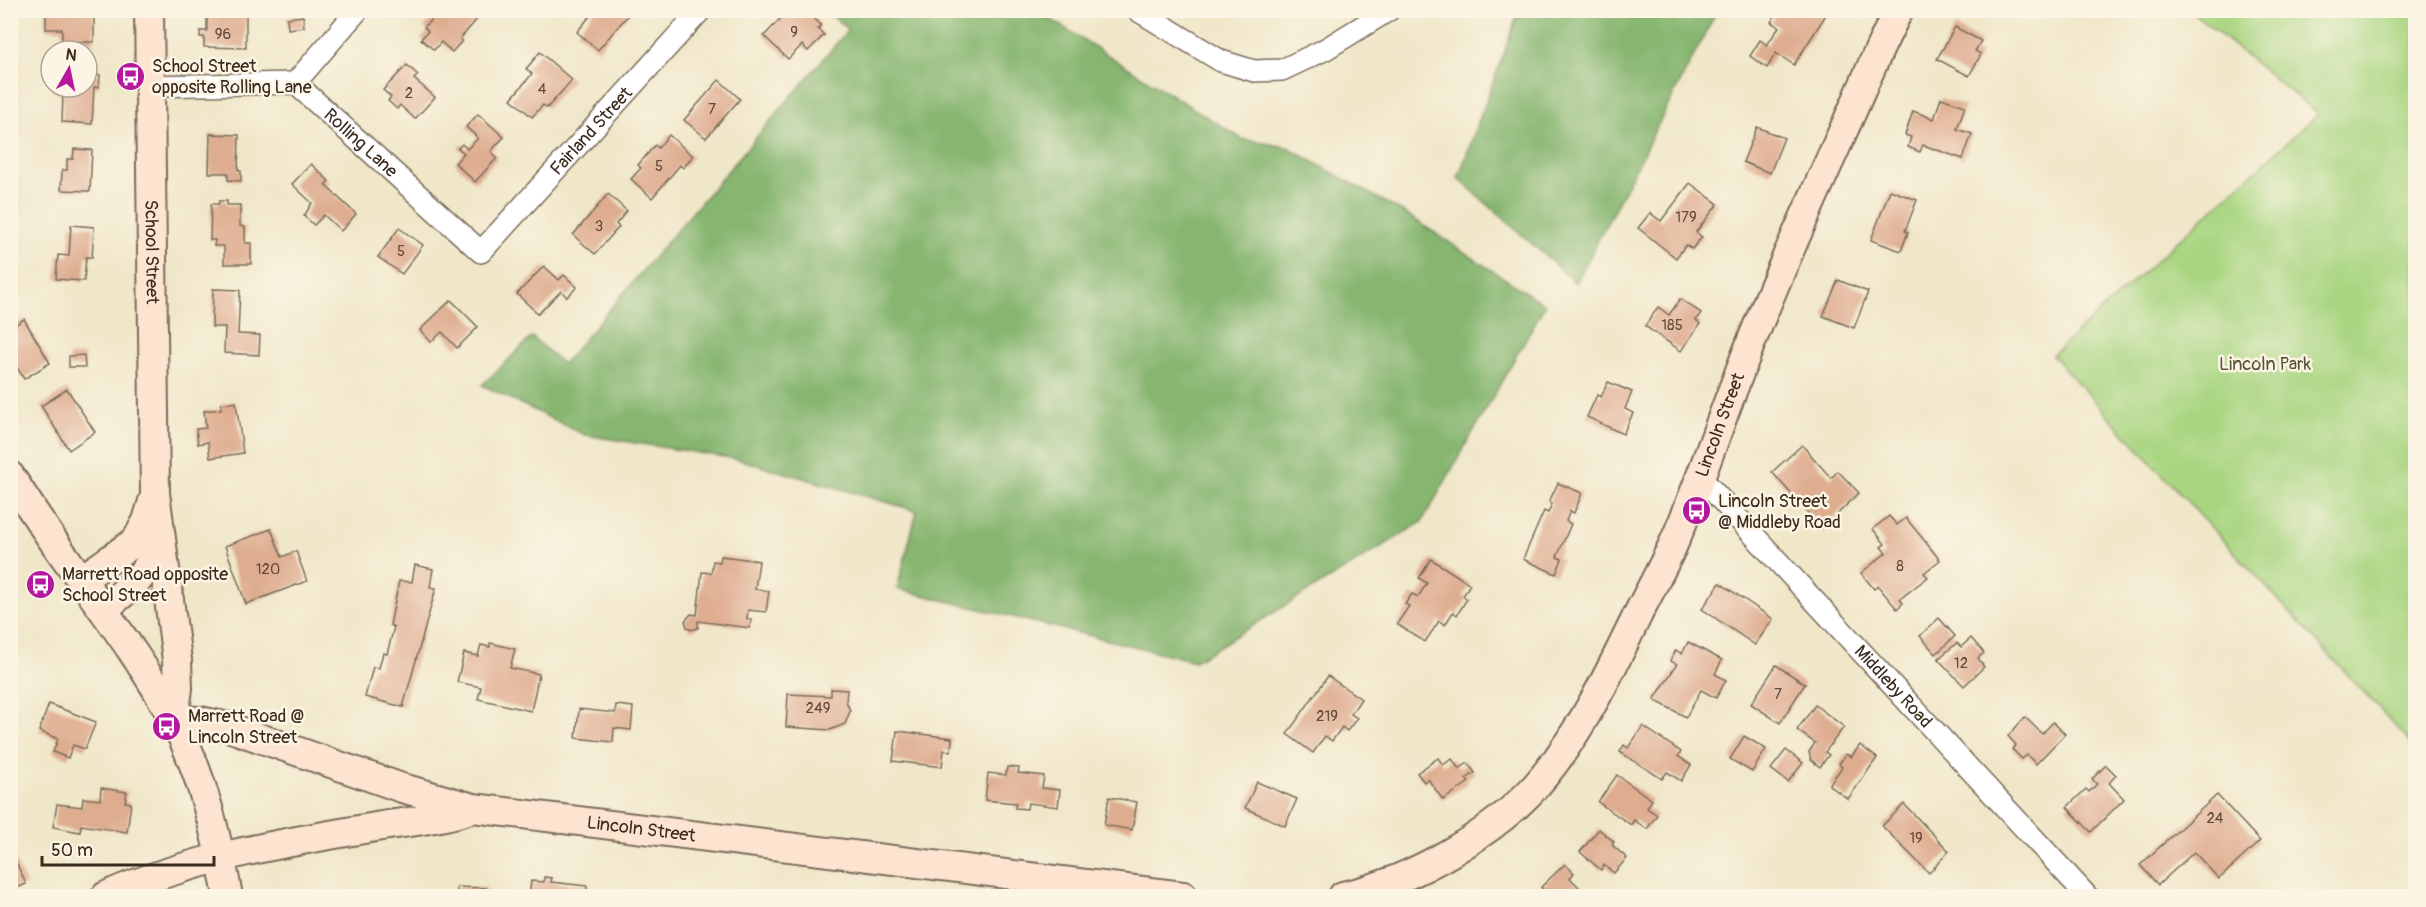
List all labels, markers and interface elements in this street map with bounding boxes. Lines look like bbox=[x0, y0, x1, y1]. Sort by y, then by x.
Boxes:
house number: 9 bbox=[790, 23, 798, 42]
house number: 96 bbox=[215, 25, 231, 44]
north arrow bbox=[39, 39, 99, 99]
text: N bbox=[64, 44, 78, 66]
place label: School Street opposite Rolling Lane bbox=[152, 55, 312, 99]
bus stop icon: School Street opposite Rolling Lane bbox=[115, 60, 147, 92]
house number: 4 bbox=[538, 80, 547, 99]
street label: Fairland Street bbox=[545, 82, 638, 180]
house number: 2 bbox=[405, 84, 413, 103]
house number: 7 bbox=[708, 100, 716, 119]
street label: Rolling Lane bbox=[319, 104, 402, 183]
house number: 5 bbox=[655, 157, 663, 176]
street label: School Street bbox=[139, 200, 164, 305]
house number: 179 bbox=[1675, 208, 1697, 227]
house number: 3 bbox=[595, 217, 603, 236]
house number: 5 bbox=[397, 242, 405, 261]
house number: 185 bbox=[1661, 316, 1683, 335]
park label: Lincoln Park bbox=[2219, 353, 2312, 376]
street label: Lincoln Street bbox=[1690, 369, 1750, 480]
place label: Lincoln Street @ Middleby Road bbox=[1718, 490, 1841, 534]
bus stop icon: Lincoln Street @ Middleby Road bbox=[1681, 495, 1713, 527]
house number: 8 bbox=[1896, 557, 1904, 576]
house number: 120 bbox=[256, 560, 280, 579]
place label: Marrett Road opposite School Street bbox=[62, 563, 228, 607]
bus stop icon: Marrett Road opposite School Street bbox=[25, 568, 57, 600]
street label: Middleby Road bbox=[1849, 640, 1937, 733]
house number: 12 bbox=[1954, 654, 1968, 673]
house number: 7 bbox=[1774, 685, 1782, 704]
house number: 249 bbox=[806, 699, 830, 718]
place label: Marrett Road @ Lincoln Street bbox=[188, 705, 305, 749]
house number: 219 bbox=[1316, 707, 1338, 726]
bus stop icon: Marrett Road @ Lincoln Street bbox=[151, 710, 183, 742]
house number: 24 bbox=[2206, 809, 2224, 828]
street label: Lincoln Street bbox=[585, 811, 698, 848]
scale bar bbox=[42, 829, 214, 867]
house number: 19 bbox=[1909, 829, 1923, 848]
text: 50 m bbox=[51, 839, 93, 862]

